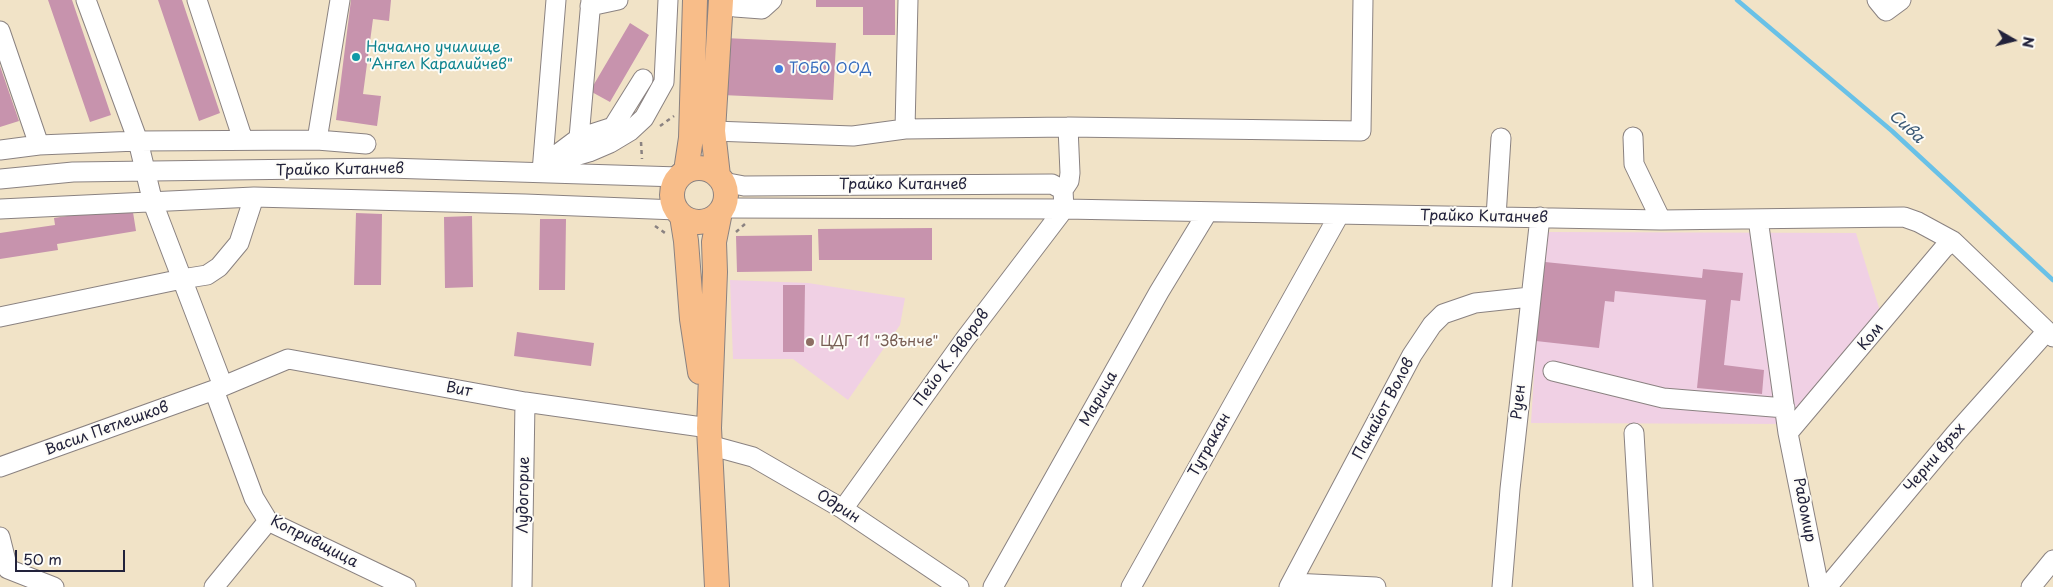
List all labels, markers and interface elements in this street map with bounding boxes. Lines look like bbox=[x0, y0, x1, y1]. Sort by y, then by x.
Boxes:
north arrow bbox=[1988, 15, 2038, 65]
text: N bbox=[2017, 35, 2040, 49]
place label: Начално училище "Ангел Каралийчев" bbox=[366, 39, 513, 74]
marker: Начално училище "Ангел Каралийчев" bbox=[350, 51, 362, 63]
place label: ТОБО ООД bbox=[789, 60, 872, 78]
marker: ТОБО ООД bbox=[773, 63, 785, 75]
water label: Сива bbox=[1885, 106, 1927, 148]
street label: Трайко Китанчев bbox=[276, 160, 404, 180]
street label: Трайко Китанчев bbox=[839, 176, 967, 194]
street label: Трайко Китанчев bbox=[1420, 207, 1548, 227]
street label: Пейо К. Яворов bbox=[911, 306, 993, 410]
street label: Ком bbox=[1854, 320, 1888, 354]
place label: ЦДГ 11 "Звънче" bbox=[820, 333, 939, 351]
marker: ЦДГ 11 "Звънче" bbox=[804, 336, 816, 348]
street label: Панайот Волов bbox=[1350, 355, 1418, 463]
street label: Марица bbox=[1077, 368, 1121, 430]
street label: Вит bbox=[445, 379, 473, 401]
street label: Руен bbox=[1508, 384, 1530, 420]
street label: Васил Петлешков bbox=[43, 398, 171, 460]
street label: Тутракан bbox=[1185, 410, 1235, 480]
street label: Черни връх bbox=[1901, 420, 1969, 496]
street label: Лудогорие bbox=[514, 456, 534, 534]
street label: Радомир bbox=[1789, 476, 1819, 544]
street label: Одрин bbox=[813, 487, 863, 527]
street label: Копривщица bbox=[267, 512, 361, 572]
scale bar bbox=[18, 540, 128, 572]
text: 50 m bbox=[23, 547, 62, 570]

